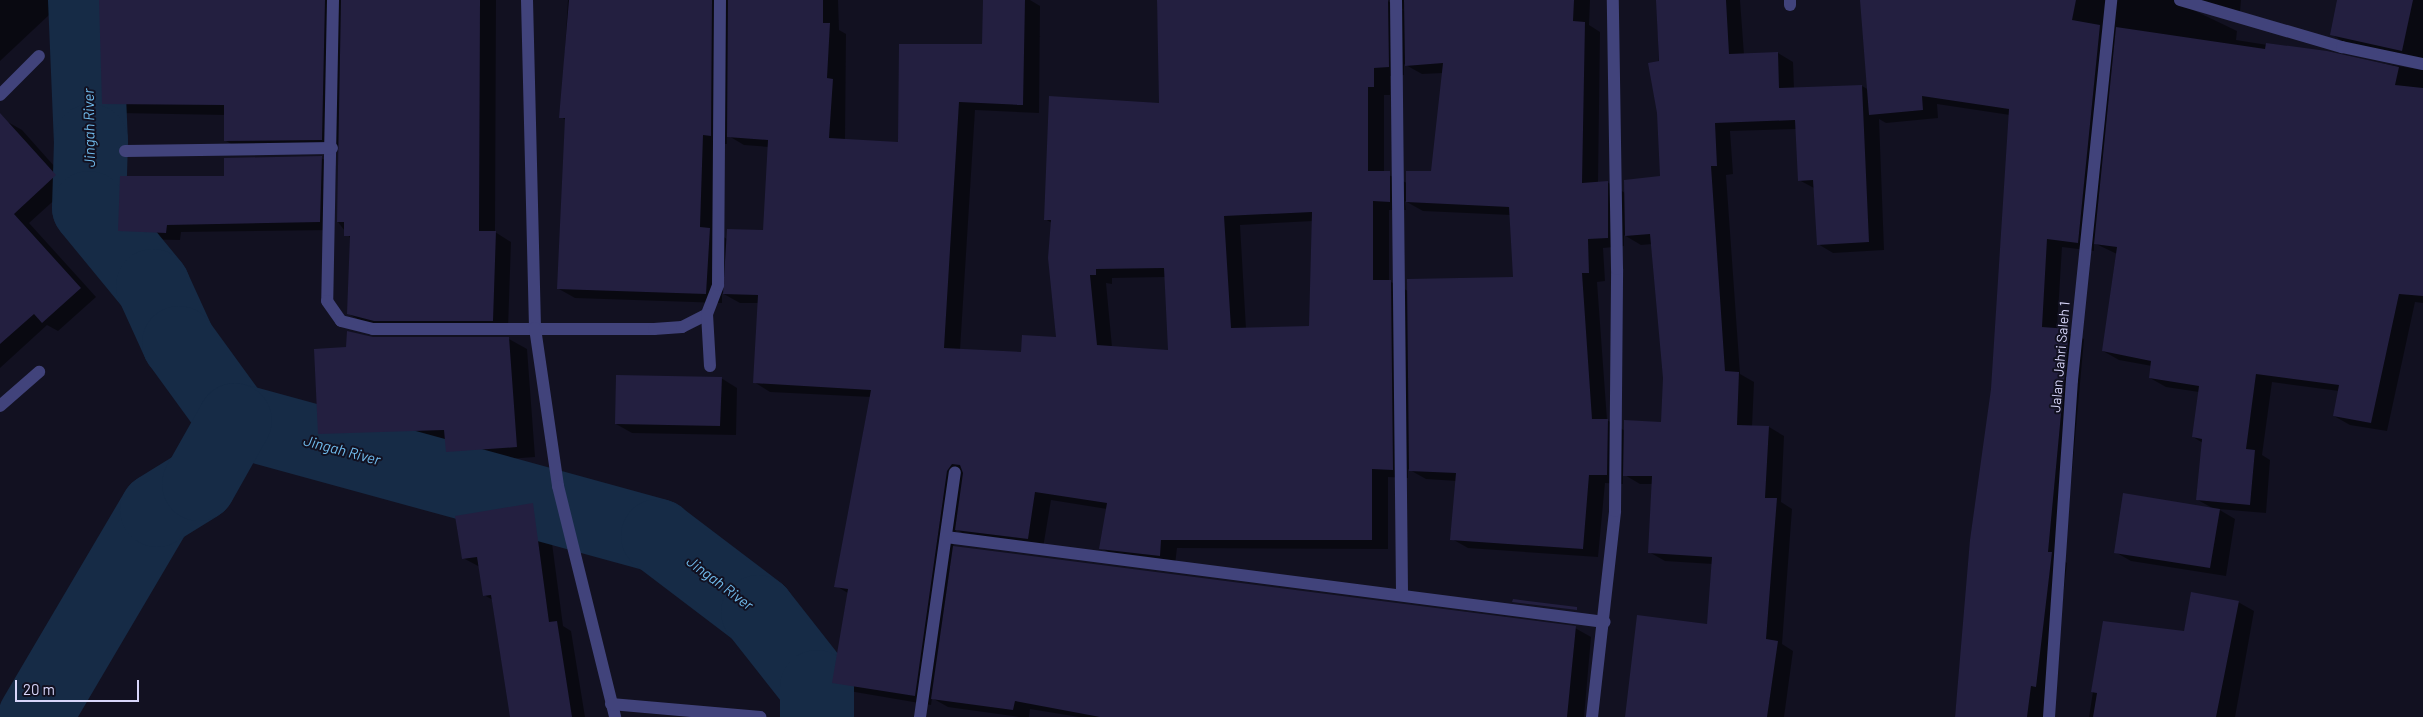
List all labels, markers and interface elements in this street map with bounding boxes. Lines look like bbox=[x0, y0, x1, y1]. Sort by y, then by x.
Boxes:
water label: Jingah River bbox=[79, 88, 99, 168]
street label: Jalan Jahri Saleh 1 bbox=[2047, 301, 2073, 413]
water label: Jingah River bbox=[302, 431, 382, 469]
water label: Jingah River bbox=[683, 552, 757, 614]
scale bar bbox=[18, 670, 141, 702]
text: 20 m bbox=[23, 680, 55, 698]

